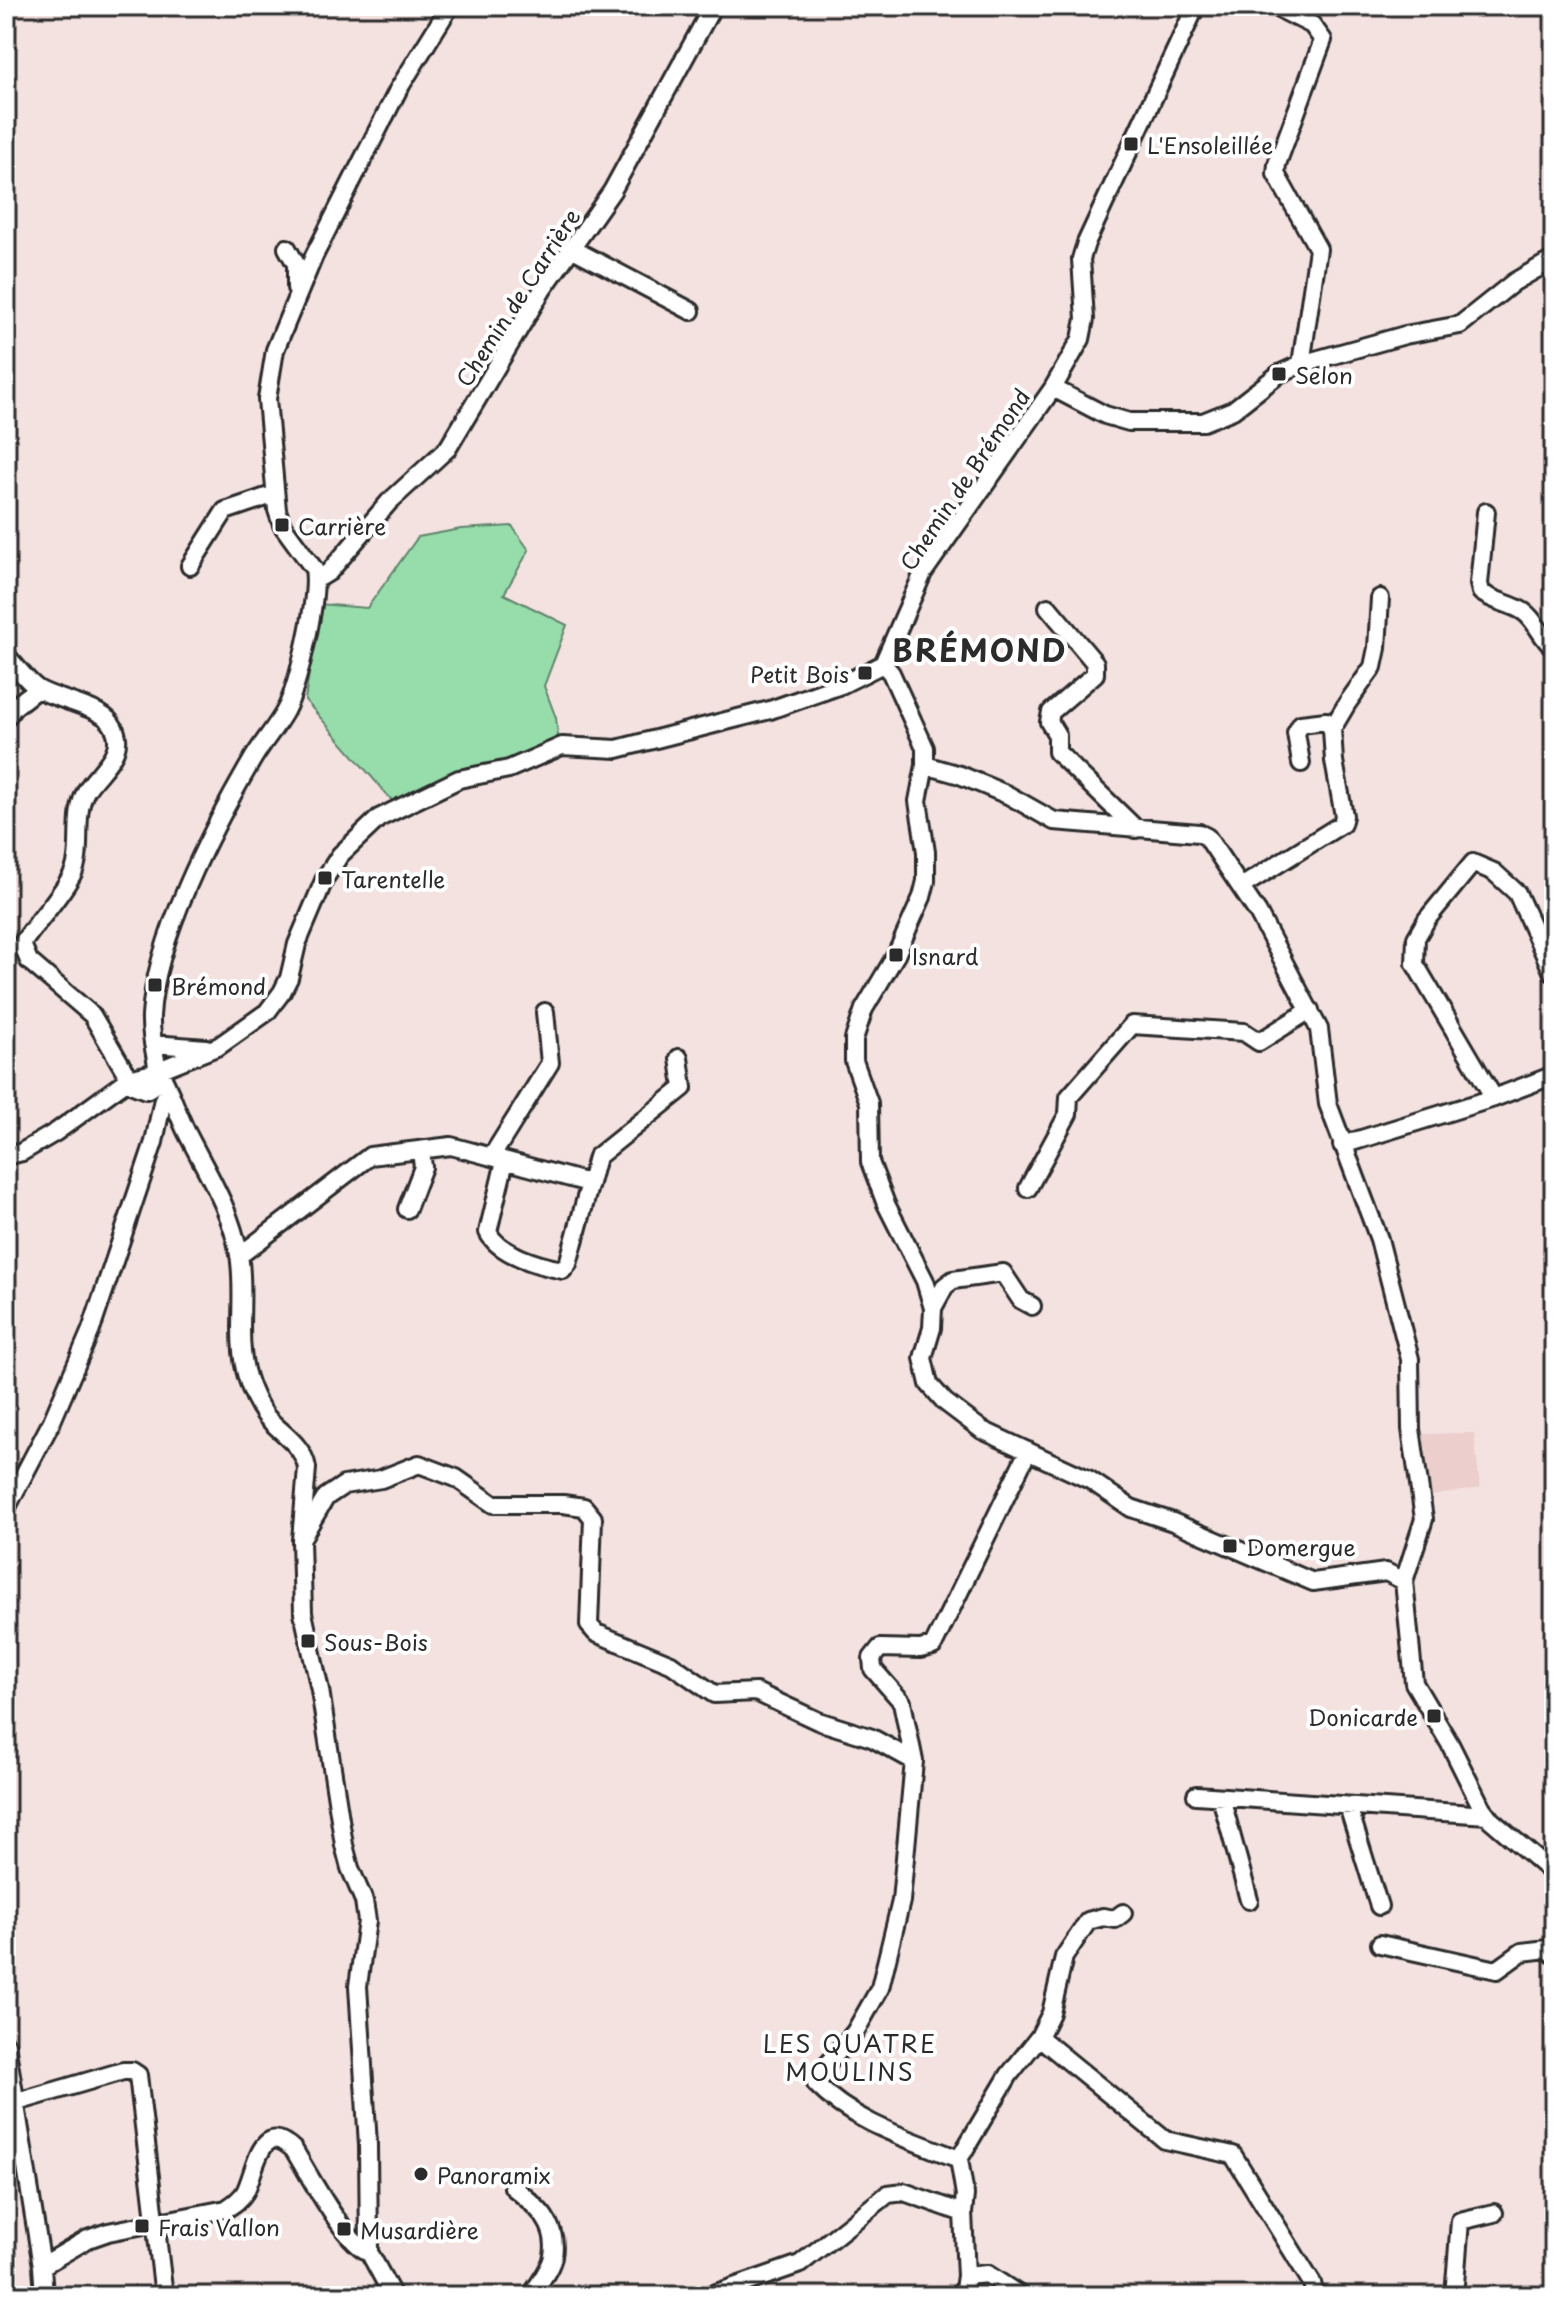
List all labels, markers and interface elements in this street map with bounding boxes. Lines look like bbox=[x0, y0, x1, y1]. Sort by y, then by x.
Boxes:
place label: L'Ensoleillée bbox=[1147, 128, 1273, 161]
marker: L'Ensoleillée bbox=[1122, 135, 1140, 153]
street label: Chemin de Carrière bbox=[447, 201, 587, 393]
place label: Selon bbox=[1295, 358, 1353, 391]
marker: Selon bbox=[1270, 365, 1288, 383]
street label: Chemin de Brémond bbox=[891, 382, 1037, 576]
place label: Carrière bbox=[298, 509, 386, 542]
marker: Carrière bbox=[273, 516, 291, 534]
district label: BRÉMOND bbox=[892, 627, 1068, 672]
place label: Petit Bois bbox=[750, 657, 849, 690]
marker: Petit Bois bbox=[856, 664, 874, 682]
place label: Tarentelle bbox=[341, 862, 445, 895]
marker: Tarentelle bbox=[316, 869, 334, 887]
place label: Isnard bbox=[912, 939, 978, 972]
marker: Isnard bbox=[887, 946, 905, 964]
place label: Brémond bbox=[171, 969, 266, 1002]
marker: Brémond bbox=[146, 976, 164, 994]
place label: Domergue bbox=[1246, 1530, 1356, 1563]
marker: Domergue bbox=[1221, 1537, 1239, 1555]
place label: Sous-Bois bbox=[324, 1625, 428, 1658]
marker: Sous-Bois bbox=[299, 1632, 317, 1650]
place label: Donicarde bbox=[1308, 1700, 1418, 1733]
marker: Donicarde bbox=[1425, 1707, 1443, 1725]
district label: LES QUATRE MOULINS bbox=[763, 2025, 937, 2089]
place label: Panoramix bbox=[437, 2158, 551, 2191]
marker: Panoramix bbox=[412, 2165, 430, 2183]
place label: Frais Vallon bbox=[158, 2210, 280, 2243]
place label: Musardière bbox=[360, 2213, 479, 2246]
marker: Frais Vallon bbox=[133, 2217, 151, 2235]
marker: Musardière bbox=[335, 2220, 353, 2238]

